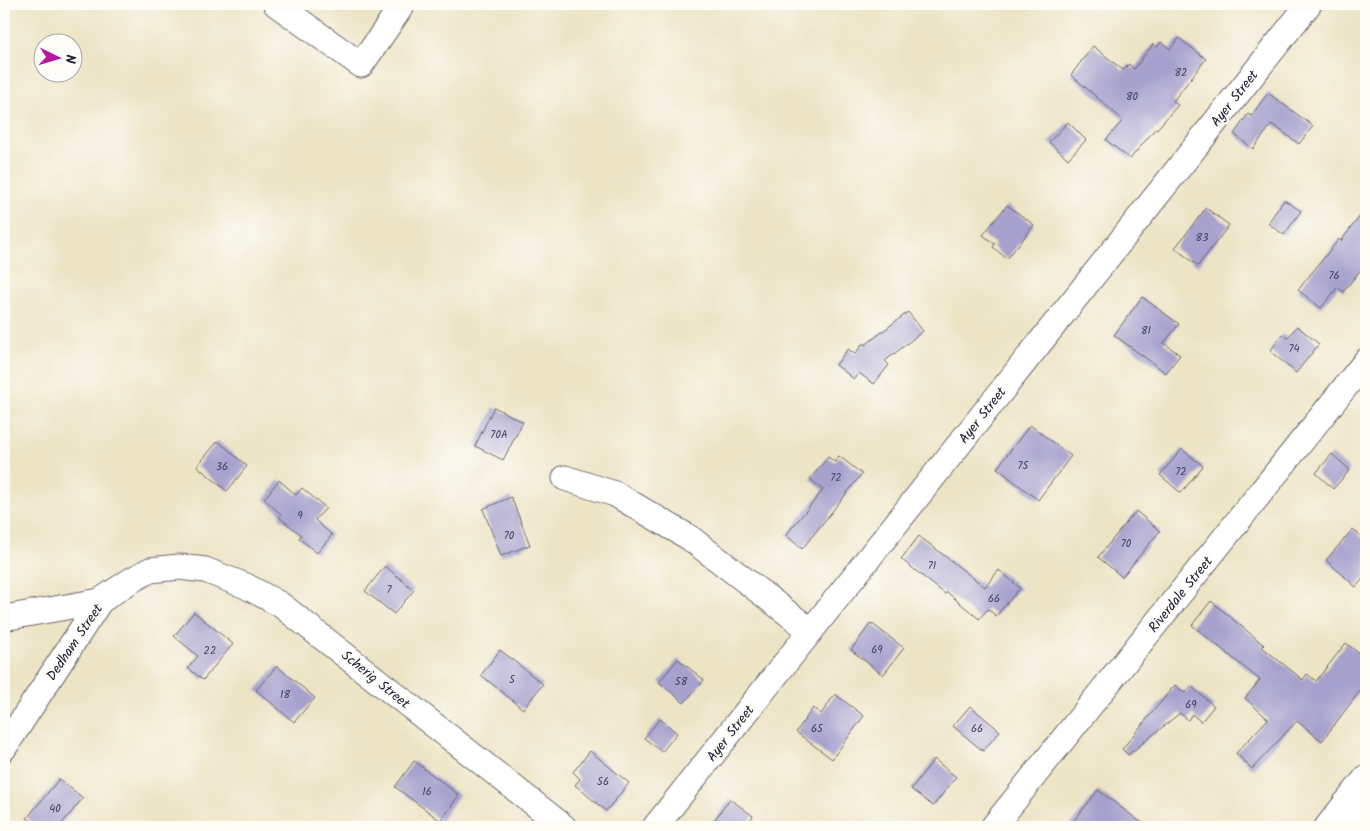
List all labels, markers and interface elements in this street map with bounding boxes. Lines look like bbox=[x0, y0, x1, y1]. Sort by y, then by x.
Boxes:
north arrow bbox=[32, 32, 82, 82]
text: N bbox=[59, 54, 81, 65]
house number: 82 bbox=[1174, 64, 1188, 82]
street label: Ayer Street bbox=[1205, 65, 1264, 132]
house number: 80 bbox=[1126, 88, 1139, 106]
house number: 83 bbox=[1196, 229, 1208, 247]
house number: 76 bbox=[1328, 267, 1340, 285]
house number: 81 bbox=[1141, 322, 1151, 340]
house number: 74 bbox=[1288, 340, 1300, 358]
street label: Ayer Street bbox=[953, 382, 1012, 449]
house number: 70A bbox=[490, 426, 508, 444]
house number: 75 bbox=[1018, 457, 1030, 475]
house number: 36 bbox=[216, 458, 228, 476]
house number: 72 bbox=[1175, 463, 1187, 481]
house number: 72 bbox=[830, 469, 842, 487]
house number: 9 bbox=[297, 507, 303, 525]
house number: 70 bbox=[504, 527, 515, 545]
house number: 70 bbox=[1121, 535, 1132, 553]
street label: Riverdale Street bbox=[1143, 551, 1219, 638]
house number: 71 bbox=[928, 557, 936, 575]
house number: 7 bbox=[386, 581, 392, 599]
house number: 66 bbox=[988, 590, 1000, 608]
street label: Dedham Street bbox=[41, 599, 109, 685]
house number: 69 bbox=[871, 641, 883, 659]
house number: 22 bbox=[204, 642, 216, 660]
street label: Scherig Street bbox=[336, 645, 415, 715]
house number: 5 bbox=[509, 671, 516, 689]
house number: 58 bbox=[675, 673, 688, 691]
house number: 18 bbox=[280, 686, 290, 704]
house number: 69 bbox=[1185, 696, 1197, 714]
street label: Ayer Street bbox=[701, 700, 760, 767]
house number: 65 bbox=[811, 720, 824, 738]
house number: 66 bbox=[971, 720, 983, 738]
house number: 56 bbox=[597, 773, 609, 791]
house number: 16 bbox=[422, 783, 432, 801]
house number: 40 bbox=[49, 800, 61, 818]

